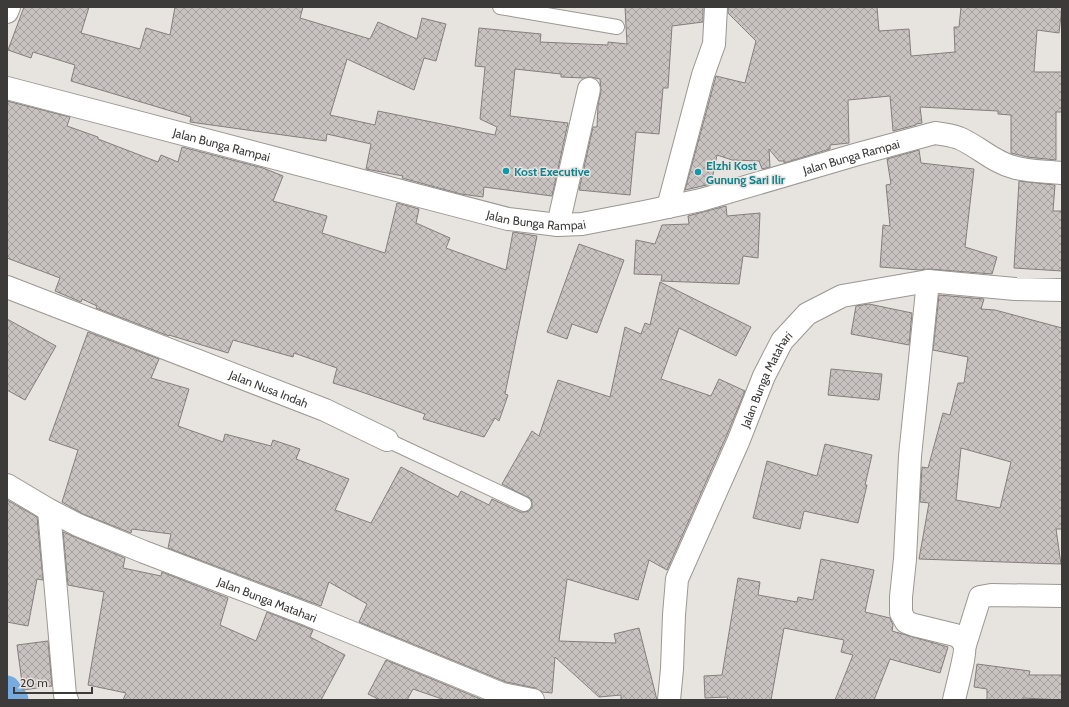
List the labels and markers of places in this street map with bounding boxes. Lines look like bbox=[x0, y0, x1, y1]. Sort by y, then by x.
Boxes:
place label: Elzhi Kost Gunung Sari Ilir bbox=[706, 158, 785, 187]
place label: Kost Executive bbox=[514, 164, 590, 179]
marker: Kost Executive bbox=[501, 166, 511, 176]
marker: Elzhi Kost Gunung Sari Ilir bbox=[693, 167, 703, 177]

